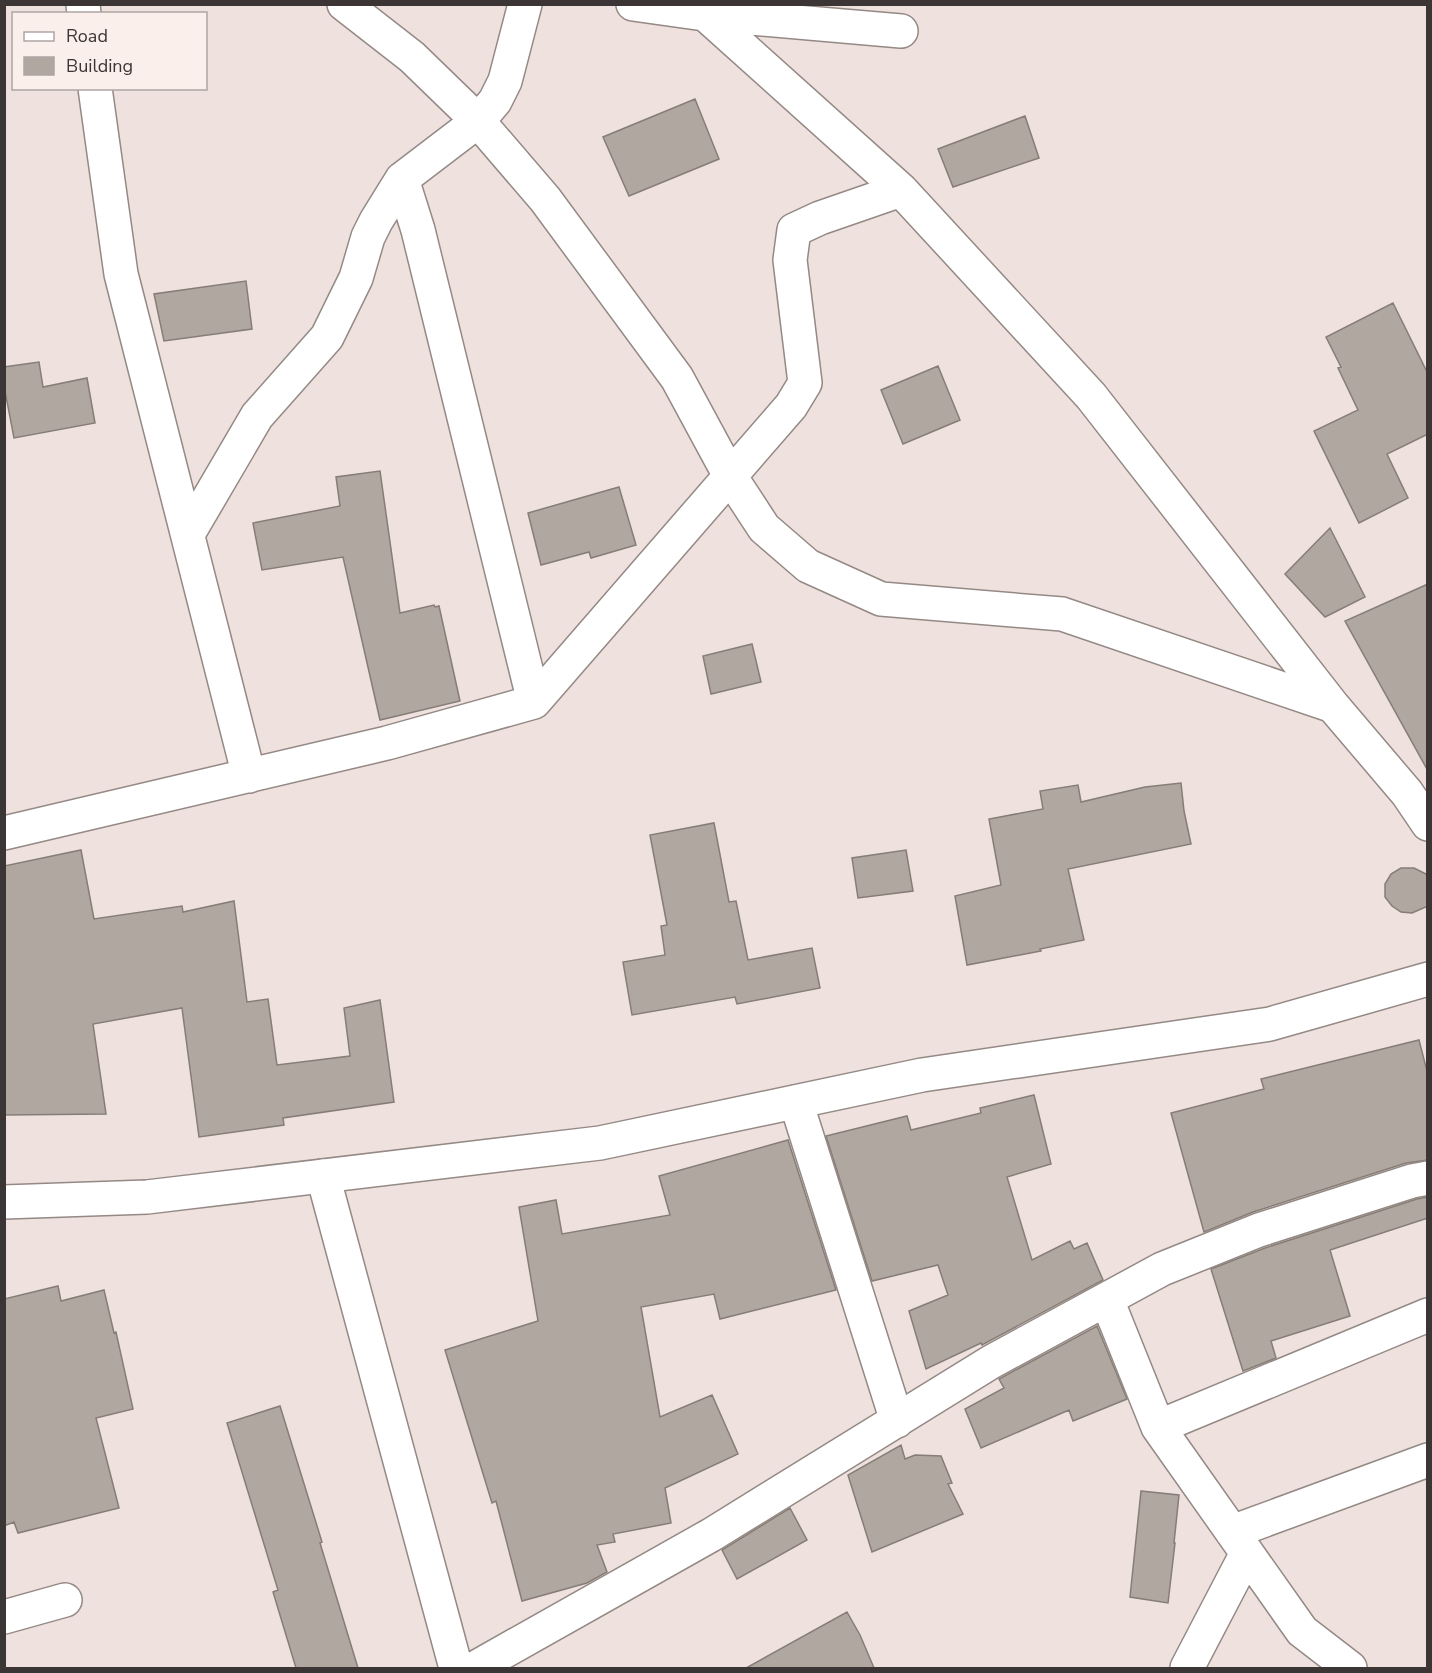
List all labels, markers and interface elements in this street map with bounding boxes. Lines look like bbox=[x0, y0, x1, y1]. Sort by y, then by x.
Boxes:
legend bbox=[12, 12, 207, 90]
text: Road bbox=[66, 24, 108, 48]
text: Building bbox=[66, 54, 133, 78]

